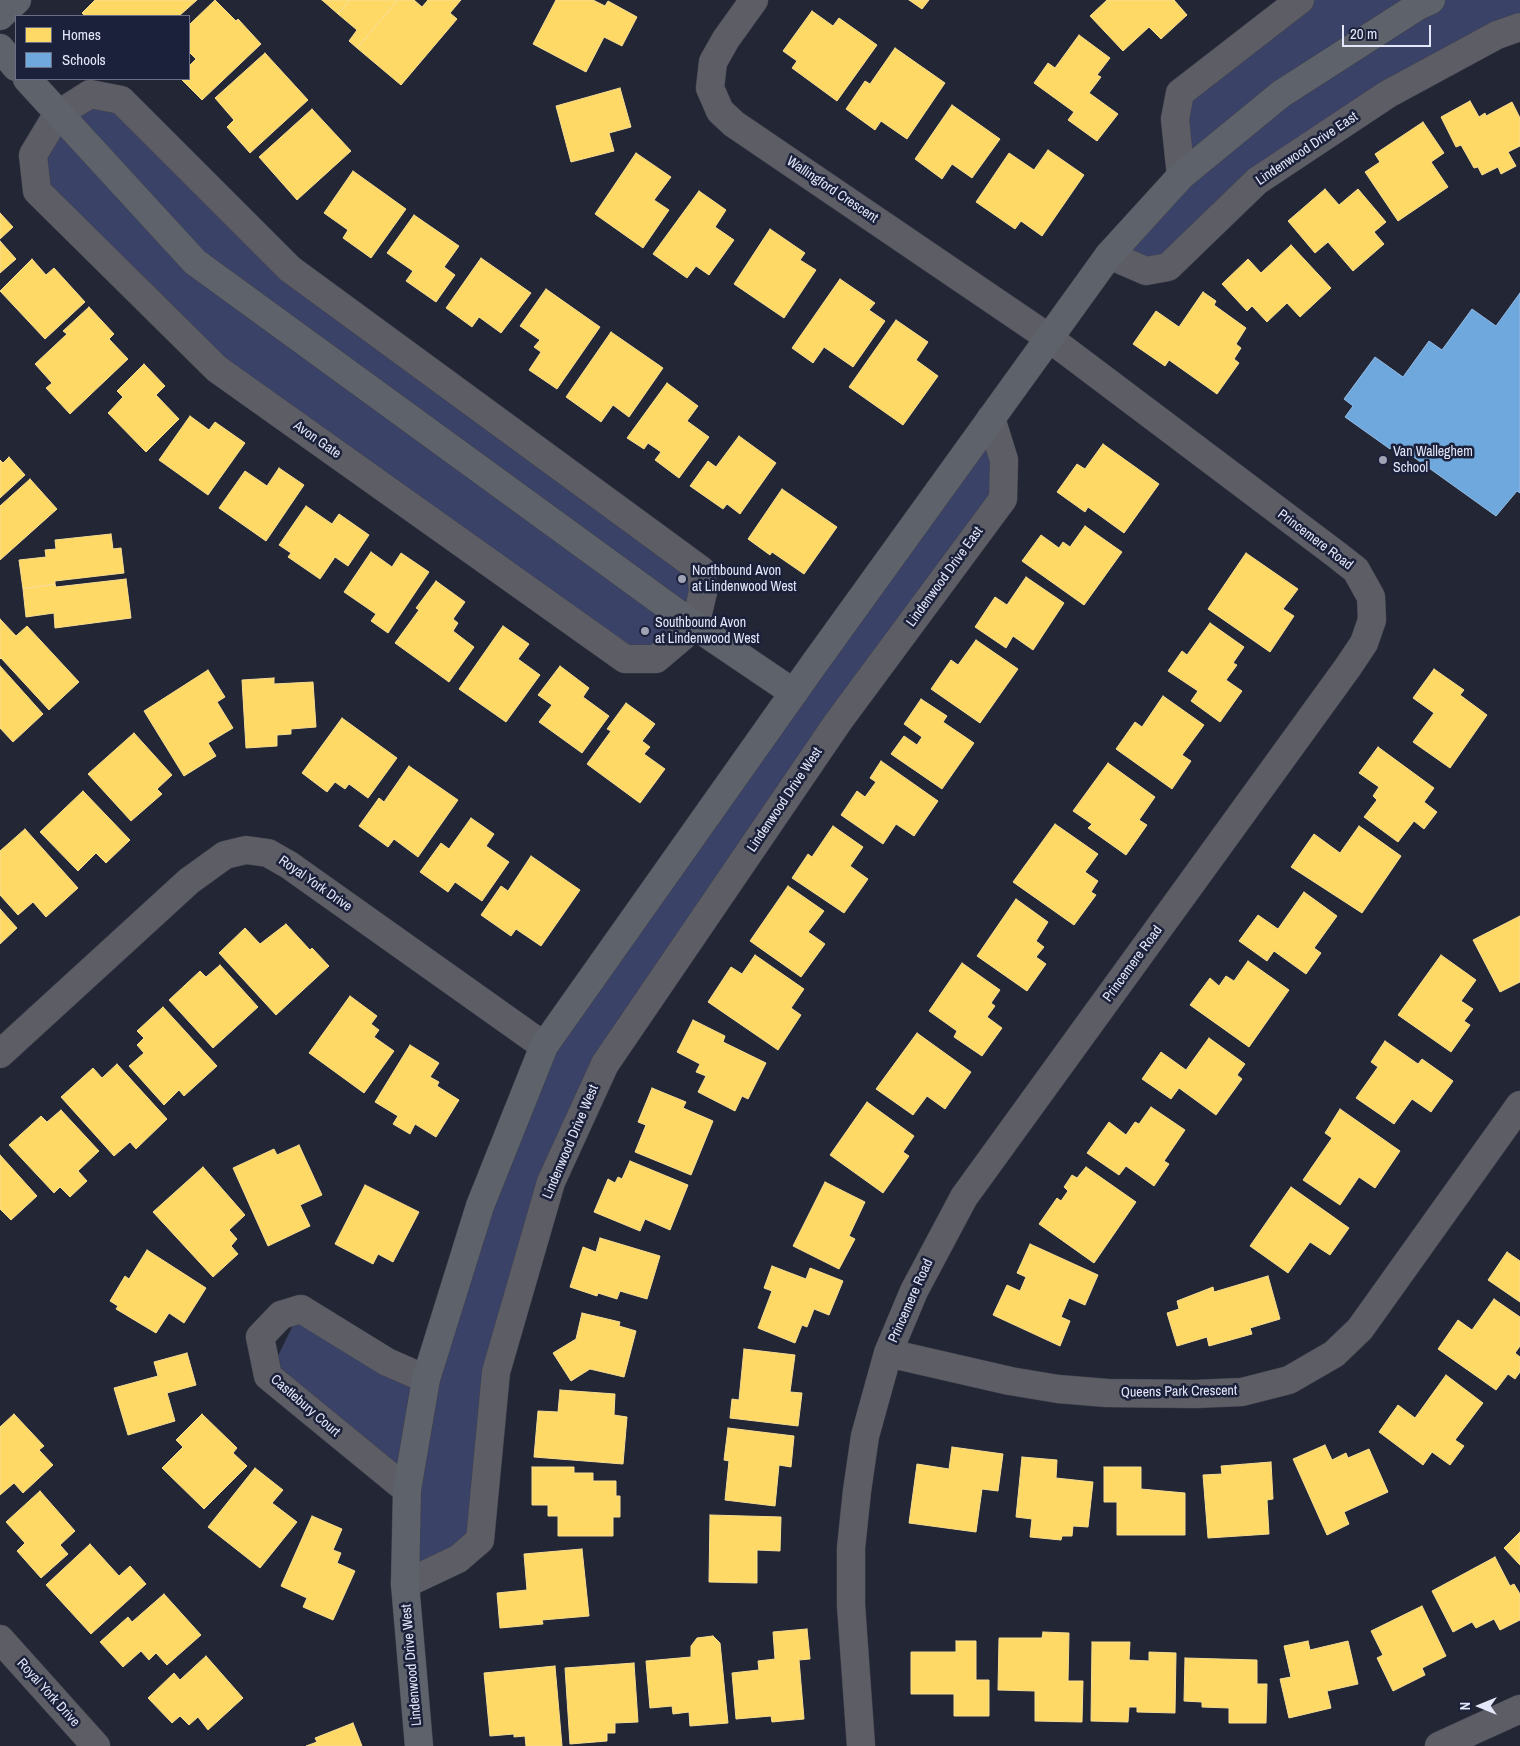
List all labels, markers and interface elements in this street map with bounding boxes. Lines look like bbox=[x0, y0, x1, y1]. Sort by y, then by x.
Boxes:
legend bbox=[15, 15, 190, 80]
scale bar bbox=[1345, 15, 1434, 47]
text: 20 m bbox=[1350, 23, 1377, 44]
text: Homes bbox=[62, 24, 101, 45]
text: Schools bbox=[62, 49, 106, 70]
street label: Lindenwood Drive East bbox=[1253, 109, 1361, 189]
street label: Wallingford Crescent bbox=[783, 153, 881, 227]
street label: Avon Gate bbox=[290, 418, 344, 462]
place label: Van Walleghem School bbox=[1393, 444, 1473, 477]
marker: Van Walleghem School bbox=[1377, 454, 1389, 466]
street label: Princemere Road bbox=[1274, 506, 1356, 574]
street label: Lindenwood Drive East bbox=[903, 524, 987, 630]
place label: Northbound Avon at Lindenwood West bbox=[692, 563, 796, 596]
marker: Northbound Avon at Lindenwood West bbox=[676, 573, 688, 585]
place label: Southbound Avon at Lindenwood West bbox=[655, 615, 759, 648]
marker: Southbound Avon at Lindenwood West bbox=[639, 625, 651, 637]
street label: Lindenwood Drive West bbox=[744, 745, 826, 855]
street label: Royal York Drive bbox=[275, 852, 355, 916]
street label: Princemere Road bbox=[1100, 923, 1166, 1005]
street label: Lindenwood Drive West bbox=[539, 1082, 603, 1202]
street label: Princemere Road bbox=[885, 1256, 937, 1346]
street label: Castlebury Court bbox=[267, 1371, 343, 1441]
street label: Queens Park Crescent bbox=[1121, 1383, 1237, 1401]
street label: Lindenwood Drive West bbox=[398, 1603, 426, 1727]
street label: Royal York Drive bbox=[13, 1655, 83, 1731]
north arrow bbox=[1455, 1681, 1505, 1731]
text: N bbox=[1456, 1702, 1474, 1710]

